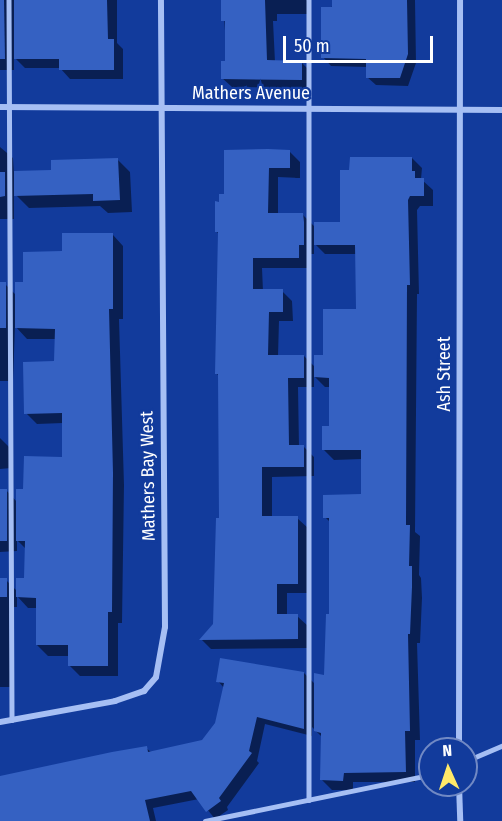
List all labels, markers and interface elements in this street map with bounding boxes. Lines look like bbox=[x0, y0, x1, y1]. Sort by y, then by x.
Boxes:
scale bar bbox=[286, 24, 436, 62]
text: 50 m bbox=[294, 35, 330, 57]
street label: Mathers Avenue bbox=[192, 82, 310, 104]
street label: Ash Street bbox=[433, 336, 455, 412]
street label: Mathers Bay West bbox=[136, 411, 160, 541]
north arrow bbox=[418, 737, 478, 797]
text: N bbox=[442, 741, 452, 760]

